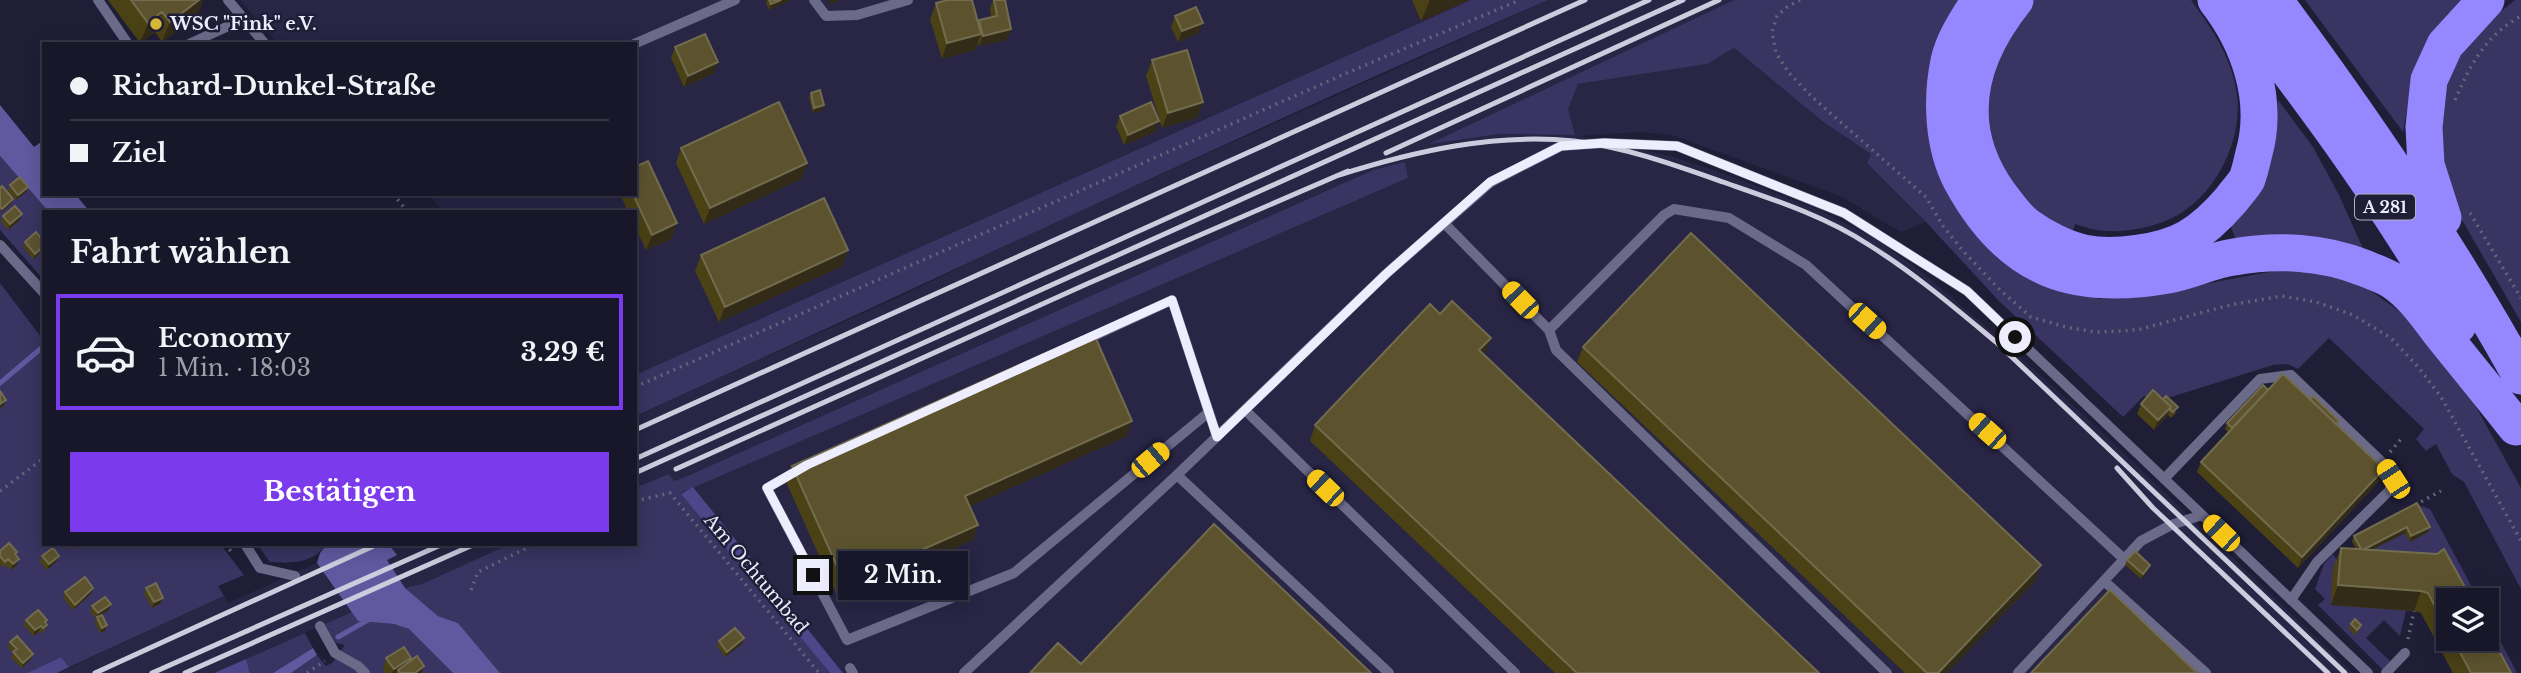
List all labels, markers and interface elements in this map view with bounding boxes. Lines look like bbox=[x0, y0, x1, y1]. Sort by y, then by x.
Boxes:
place label: WSC "Fink" e.V. bbox=[169, 13, 317, 35]
marker: WSC "Fink" e.V. bbox=[148, 16, 164, 32]
text: Richard-Dunkel-Straße bbox=[112, 70, 436, 102]
text: Ziel bbox=[112, 137, 167, 169]
road number: A 281 bbox=[2355, 195, 2415, 220]
text: Fahrt wählen bbox=[70, 232, 291, 272]
car bbox=[1498, 278, 1543, 322]
car bbox=[1845, 299, 1890, 343]
icon: car bbox=[74, 321, 137, 384]
route start bbox=[1999, 321, 2031, 353]
text: Economy bbox=[158, 322, 291, 354]
text: 3.29 € bbox=[520, 336, 605, 368]
text: 1 Min. · 18:03 bbox=[158, 354, 311, 382]
car bbox=[1965, 409, 2010, 453]
car bbox=[1128, 438, 1173, 482]
button: Bestätigen bbox=[70, 452, 609, 532]
car bbox=[2373, 456, 2414, 502]
car bbox=[1303, 466, 1348, 510]
street label: Am Ochtumbad bbox=[699, 509, 812, 638]
car bbox=[2199, 511, 2244, 555]
callout: 2 Min. bbox=[838, 550, 967, 600]
route end bbox=[797, 559, 829, 591]
text: 2 Min. bbox=[864, 561, 942, 589]
map controls bbox=[2436, 588, 2499, 651]
button: layers bbox=[2436, 588, 2499, 651]

